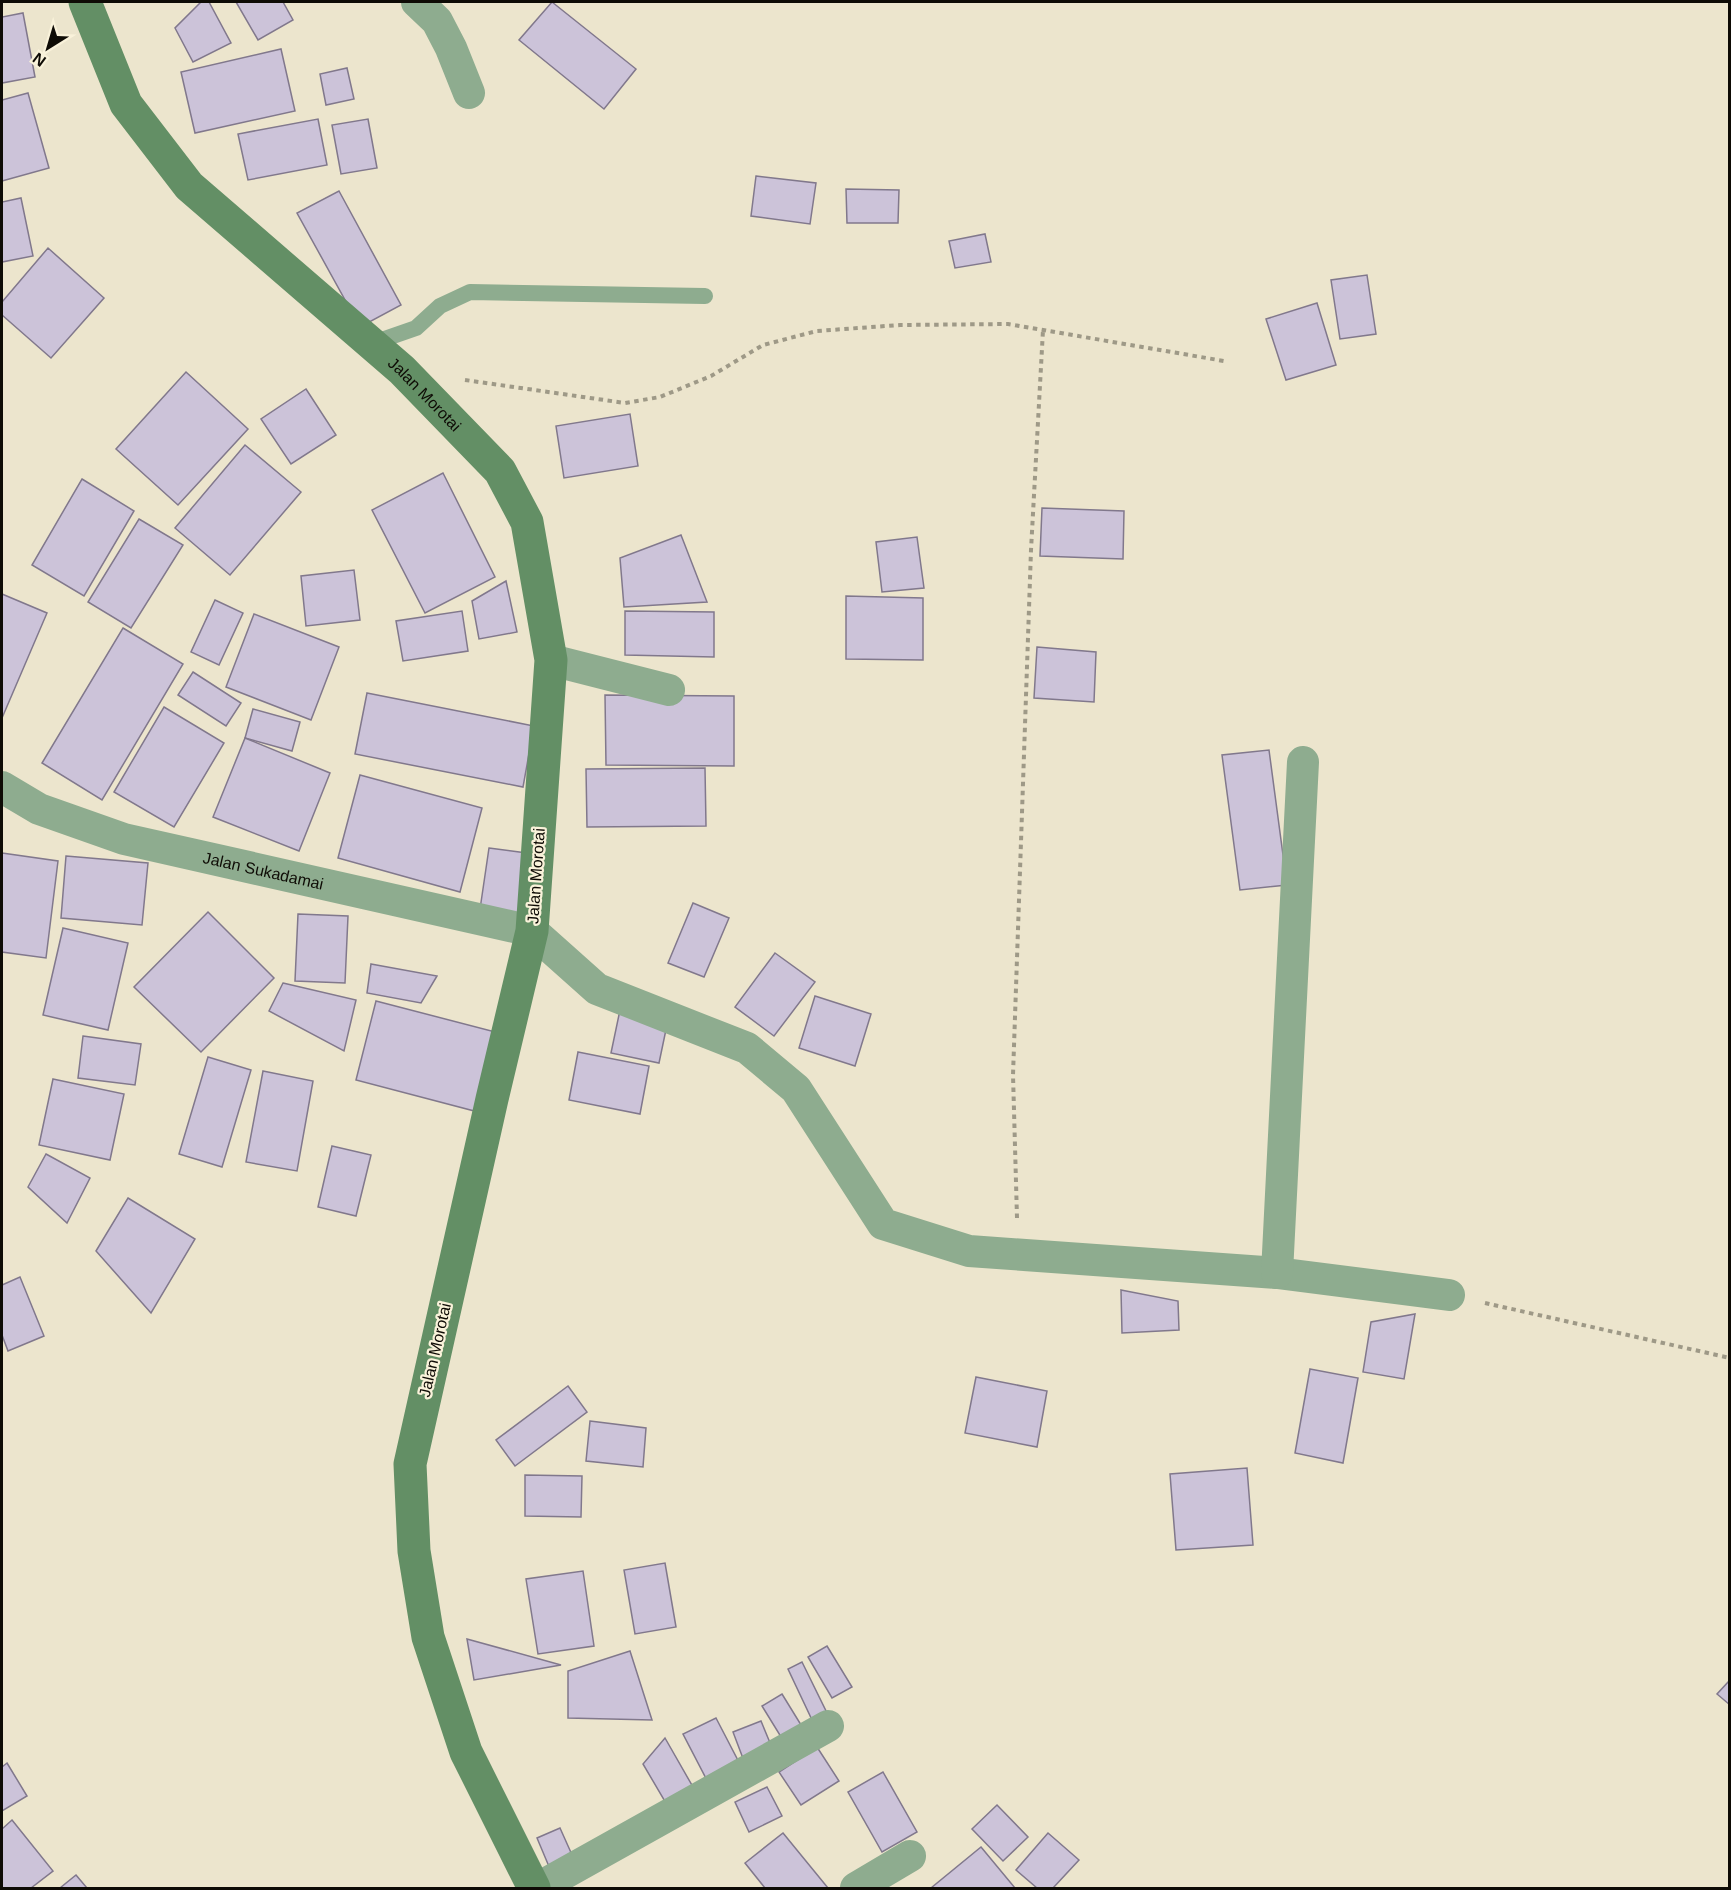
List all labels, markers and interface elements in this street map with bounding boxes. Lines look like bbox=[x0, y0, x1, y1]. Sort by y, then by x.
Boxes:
north arrow bbox=[18, 18, 78, 78]
text: N bbox=[30, 49, 49, 70]
street label: Jalan Morotai bbox=[385, 354, 465, 434]
street label: Jalan Morotai bbox=[524, 828, 548, 924]
street label: Jalan Sukadamai bbox=[202, 849, 325, 892]
street label: Jalan Morotai bbox=[416, 1301, 454, 1399]

